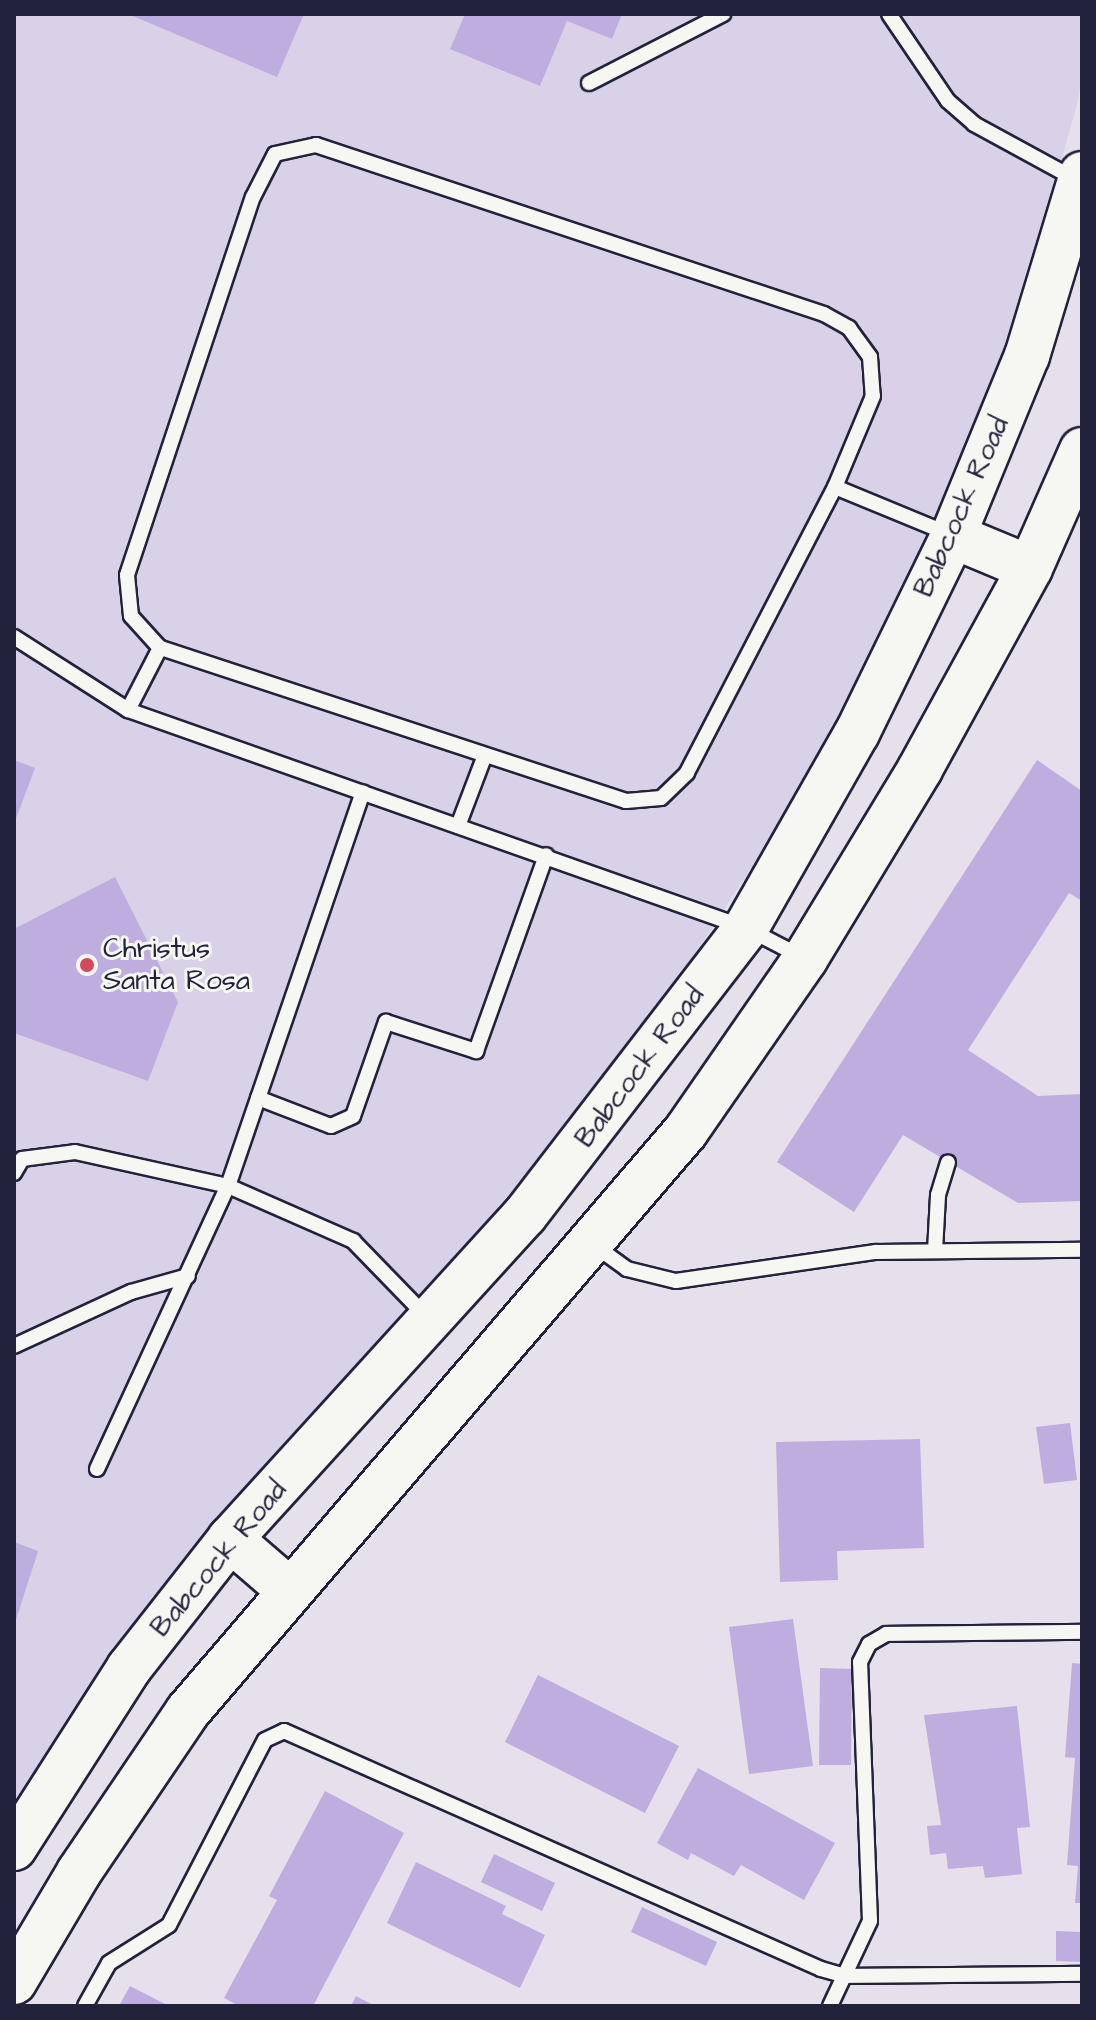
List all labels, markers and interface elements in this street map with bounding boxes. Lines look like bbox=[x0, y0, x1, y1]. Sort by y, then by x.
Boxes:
street label: Babcock Road bbox=[907, 412, 1017, 602]
place label: Christus Santa Rosa bbox=[103, 932, 250, 998]
marker: Christus Santa Rosa bbox=[78, 956, 96, 974]
street label: Babcock Road bbox=[568, 980, 712, 1154]
street label: Babcock Road bbox=[144, 1474, 294, 1644]

